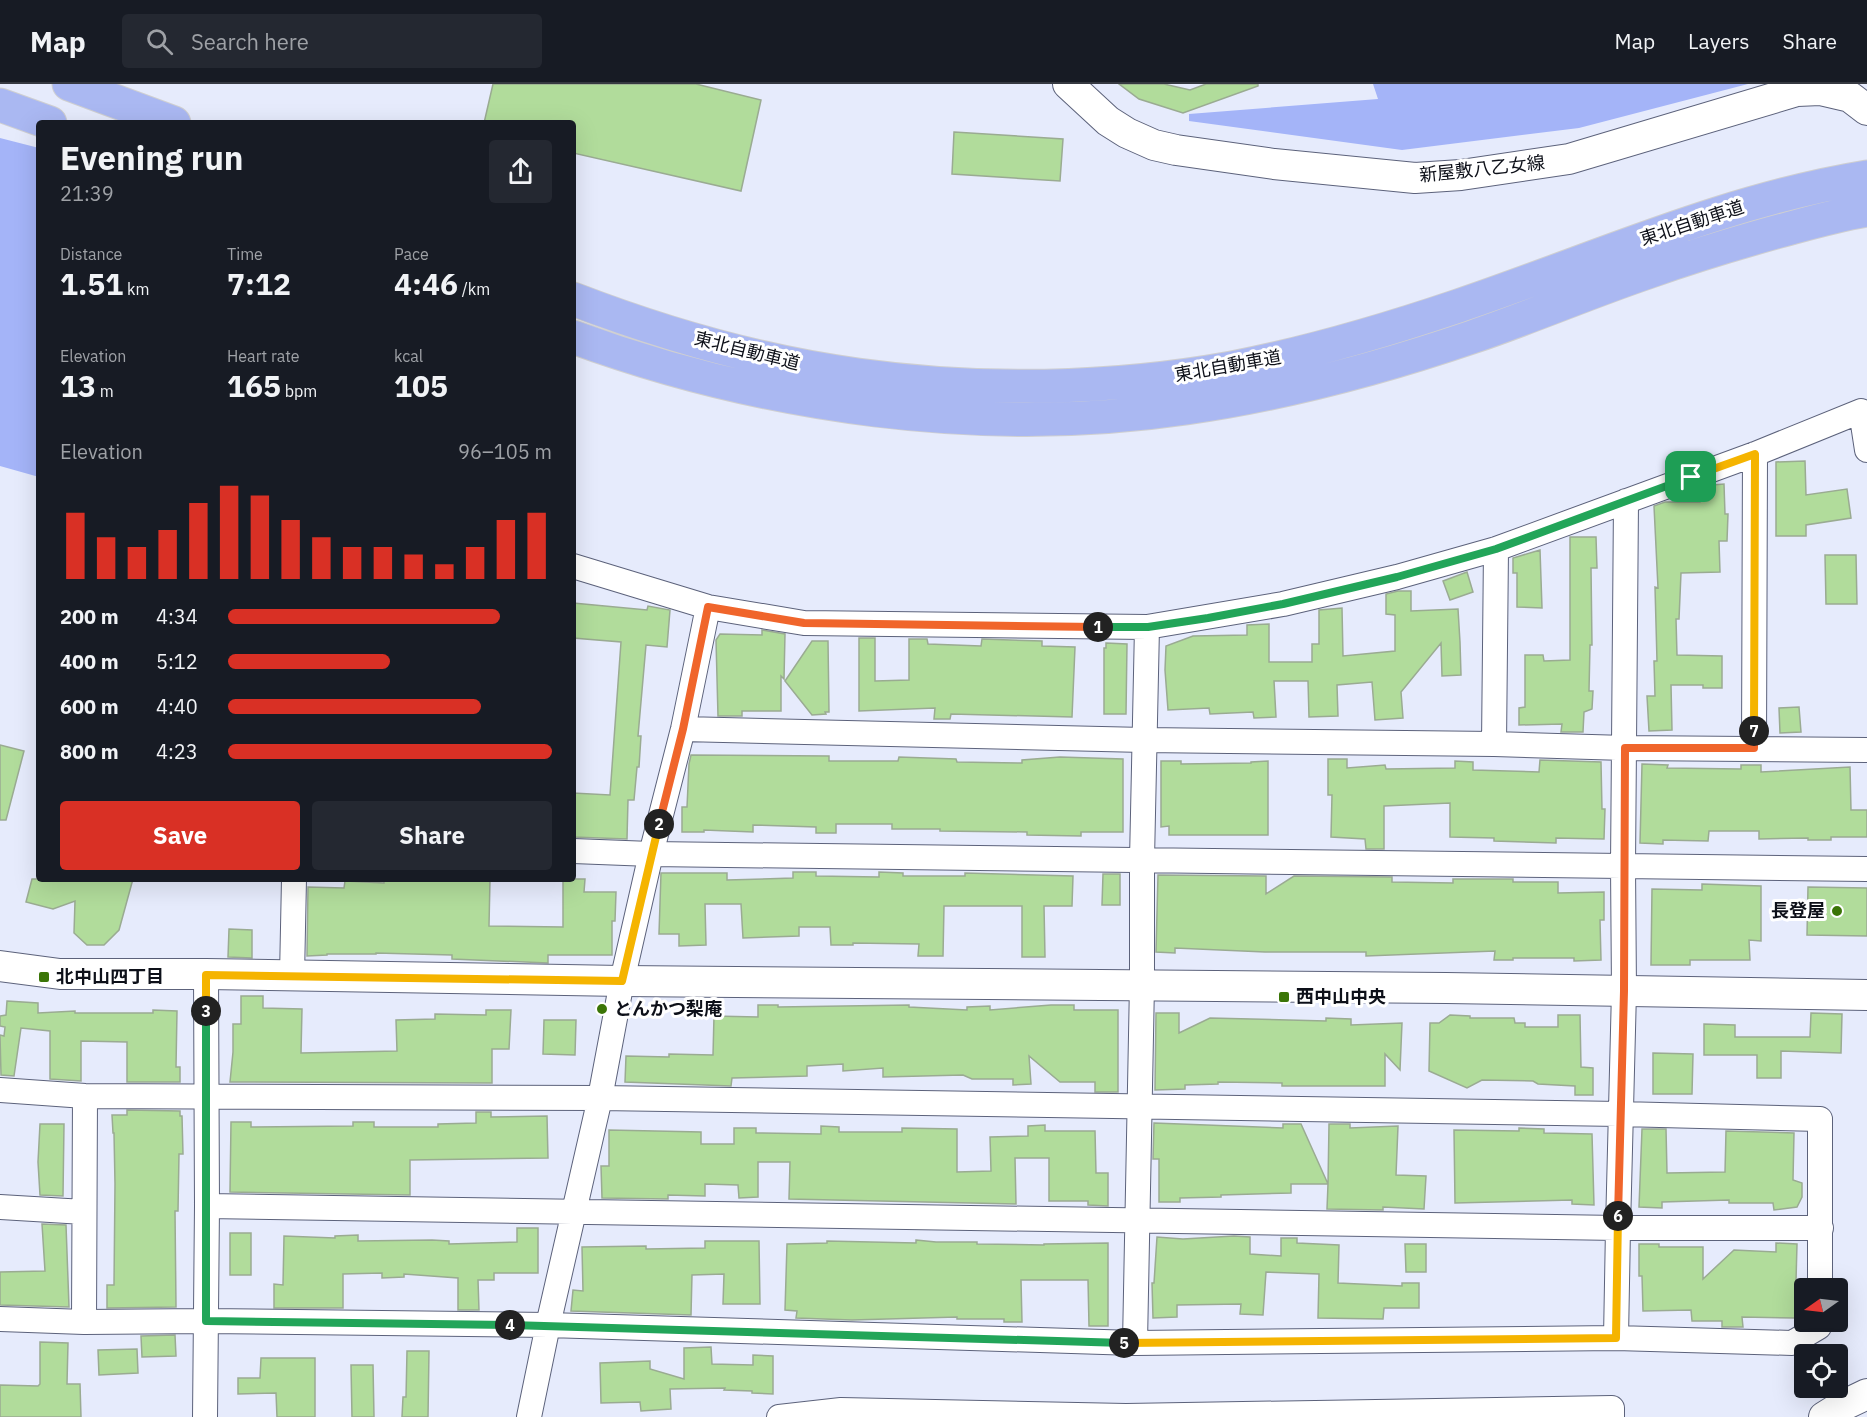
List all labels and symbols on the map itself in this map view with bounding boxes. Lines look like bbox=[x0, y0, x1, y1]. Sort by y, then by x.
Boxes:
street label: 新屋敷八乙女線 bbox=[1418, 150, 1546, 187]
street label: 東北自動車道 bbox=[1637, 195, 1747, 250]
street label: 東北自動車道 bbox=[692, 326, 802, 375]
street label: 東北自動車道 bbox=[1173, 345, 1283, 386]
pin bbox=[1665, 451, 1716, 502]
pin: 1 bbox=[1083, 612, 1113, 642]
pin: 7 bbox=[1739, 716, 1769, 746]
pin: 2 bbox=[644, 809, 674, 839]
place label: 長登屋 bbox=[1771, 899, 1825, 922]
marker: 長登屋 bbox=[1830, 904, 1844, 918]
place label: 北中山四丁目 bbox=[56, 965, 164, 988]
marker: 北中山四丁目 bbox=[37, 970, 51, 984]
place label: 西中山中央 bbox=[1296, 985, 1386, 1008]
marker: 西中山中央 bbox=[1277, 990, 1291, 1004]
pin: 3 bbox=[191, 996, 221, 1026]
place label: とんかつ梨庵 bbox=[614, 997, 722, 1020]
marker: とんかつ梨庵 bbox=[595, 1002, 609, 1016]
pin: 6 bbox=[1603, 1201, 1633, 1231]
north arrow bbox=[1794, 1278, 1848, 1332]
pin: 4 bbox=[495, 1310, 525, 1340]
pin: 5 bbox=[1109, 1328, 1139, 1358]

